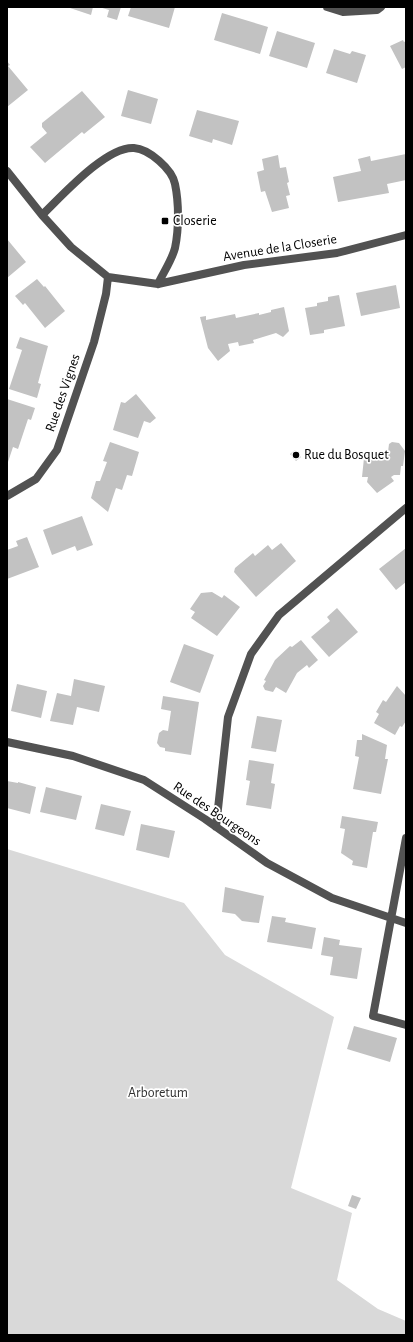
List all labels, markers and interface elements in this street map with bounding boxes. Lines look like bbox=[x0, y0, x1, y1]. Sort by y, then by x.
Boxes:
place label: Closerie bbox=[173, 214, 217, 228]
marker: Closerie bbox=[160, 216, 170, 226]
street label: Avenue de la Closerie bbox=[222, 232, 338, 264]
street label: Rue des Vignes bbox=[43, 352, 83, 434]
place label: Rue du Bosquet bbox=[304, 448, 389, 462]
marker: Rue du Bosquet bbox=[291, 450, 301, 460]
street label: Rue des Bourgeons bbox=[170, 779, 264, 849]
park label: Arboretum bbox=[128, 1086, 188, 1100]

